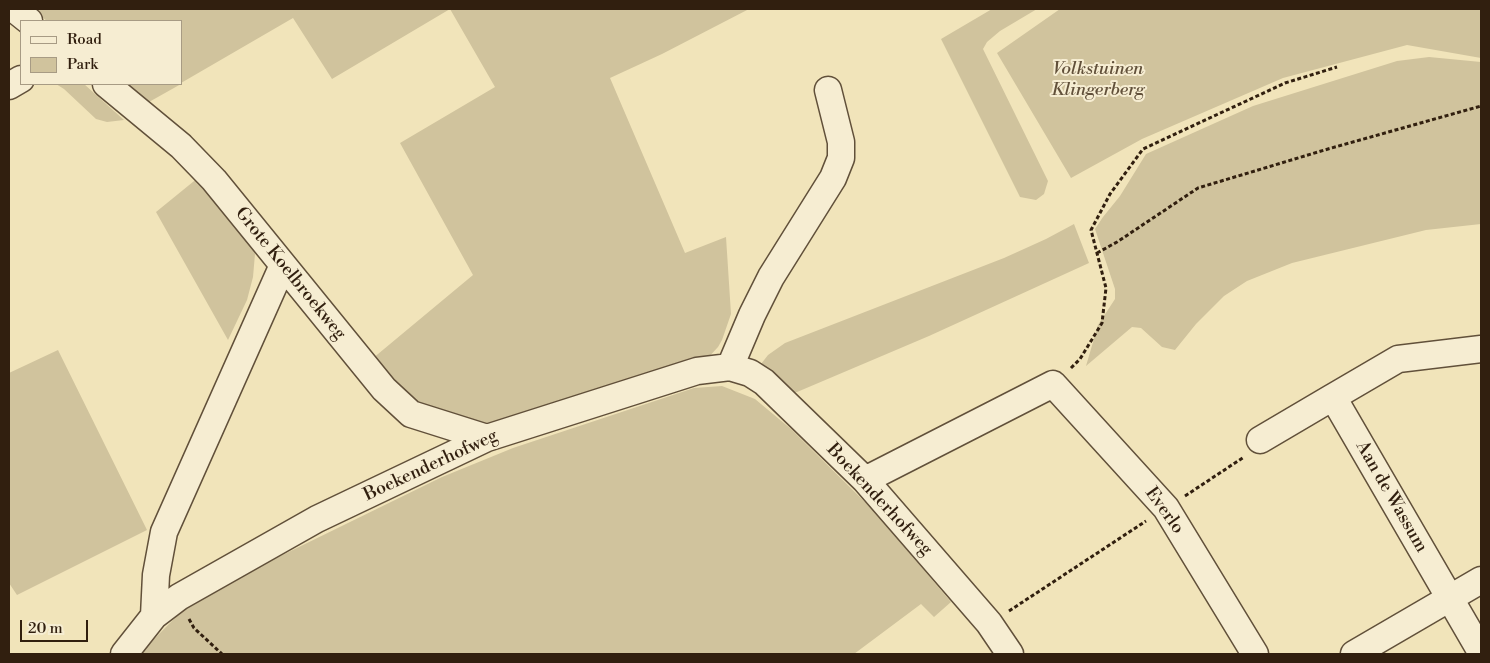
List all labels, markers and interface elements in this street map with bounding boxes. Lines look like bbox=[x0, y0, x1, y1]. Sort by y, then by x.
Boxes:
legend bbox=[20, 20, 182, 85]
text: Road bbox=[67, 30, 102, 49]
text: Park bbox=[67, 55, 98, 74]
park label: Volkstuinen Klingerberg bbox=[1051, 59, 1145, 102]
street label: Grote Koelbroekweg bbox=[230, 203, 350, 345]
street label: Boekenderhofweg bbox=[361, 425, 501, 507]
street label: Aan de Wassum bbox=[1350, 437, 1432, 557]
street label: Boekenderhofweg bbox=[821, 439, 937, 561]
street label: Everlo bbox=[1140, 483, 1188, 539]
scale bar bbox=[22, 610, 90, 642]
text: 20 m bbox=[28, 619, 63, 638]

